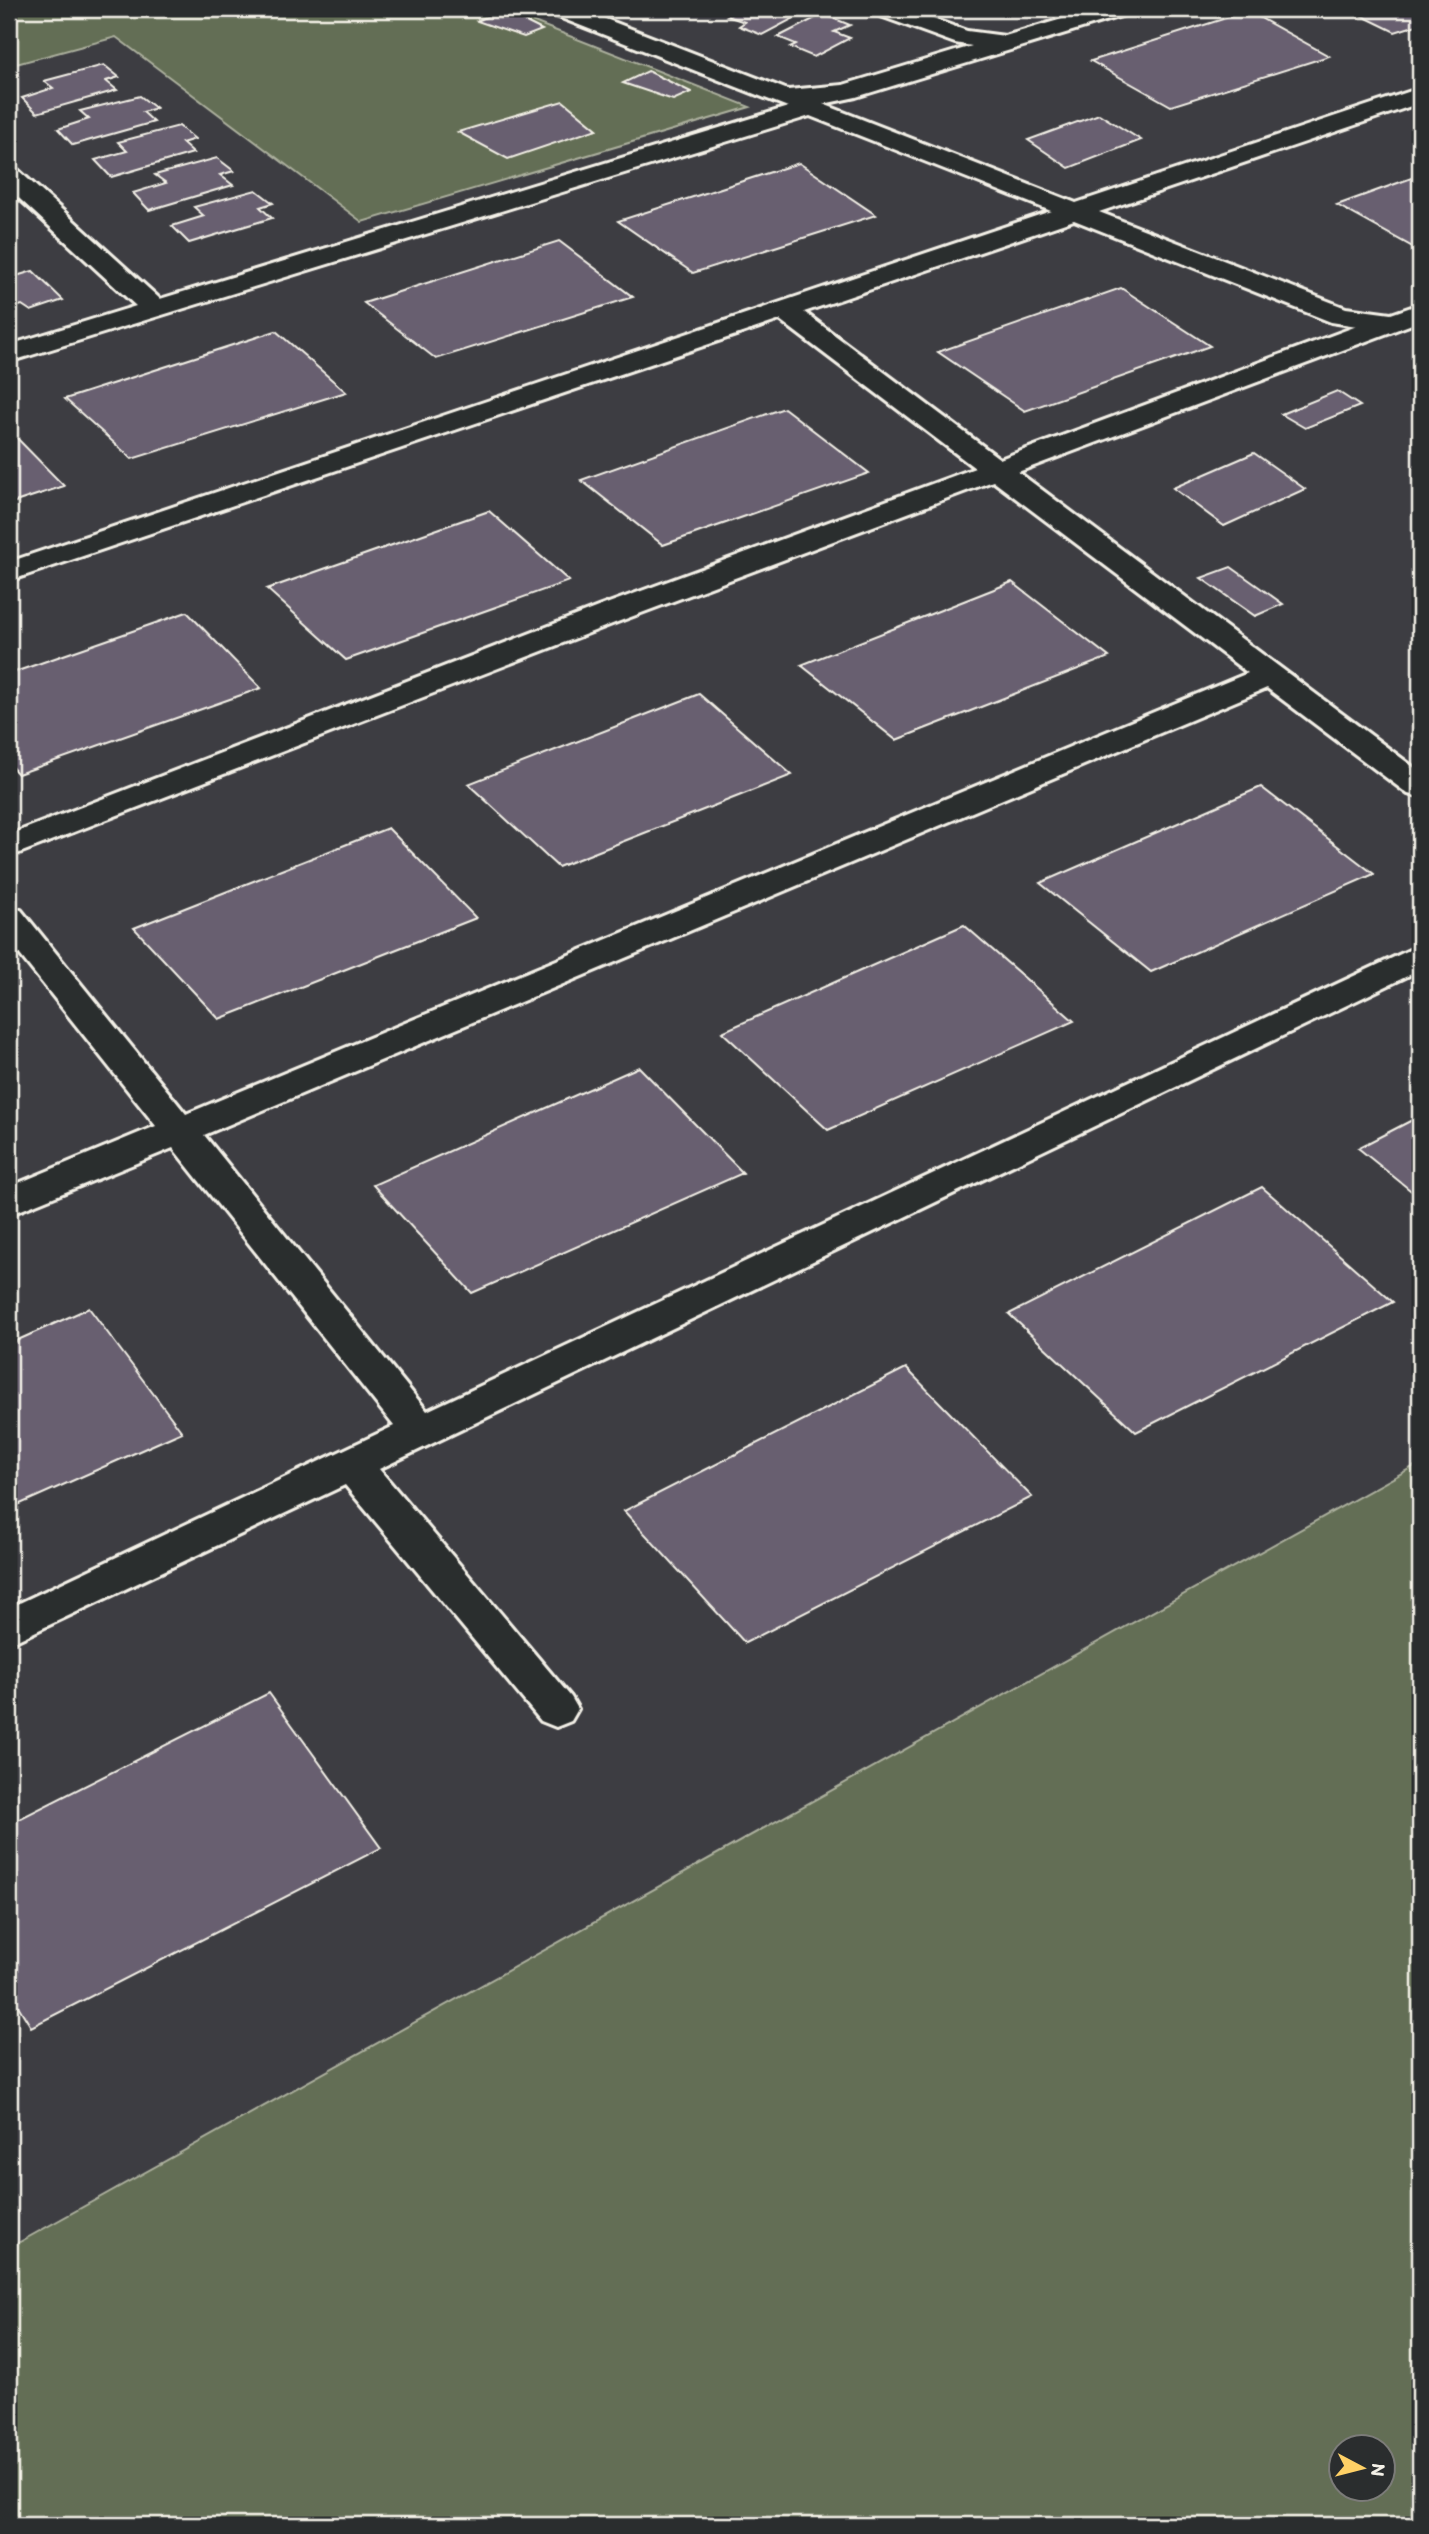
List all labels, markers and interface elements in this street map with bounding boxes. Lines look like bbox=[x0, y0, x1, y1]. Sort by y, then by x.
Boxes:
north arrow bbox=[1328, 2432, 1398, 2502]
text: N bbox=[1366, 2462, 1391, 2478]

